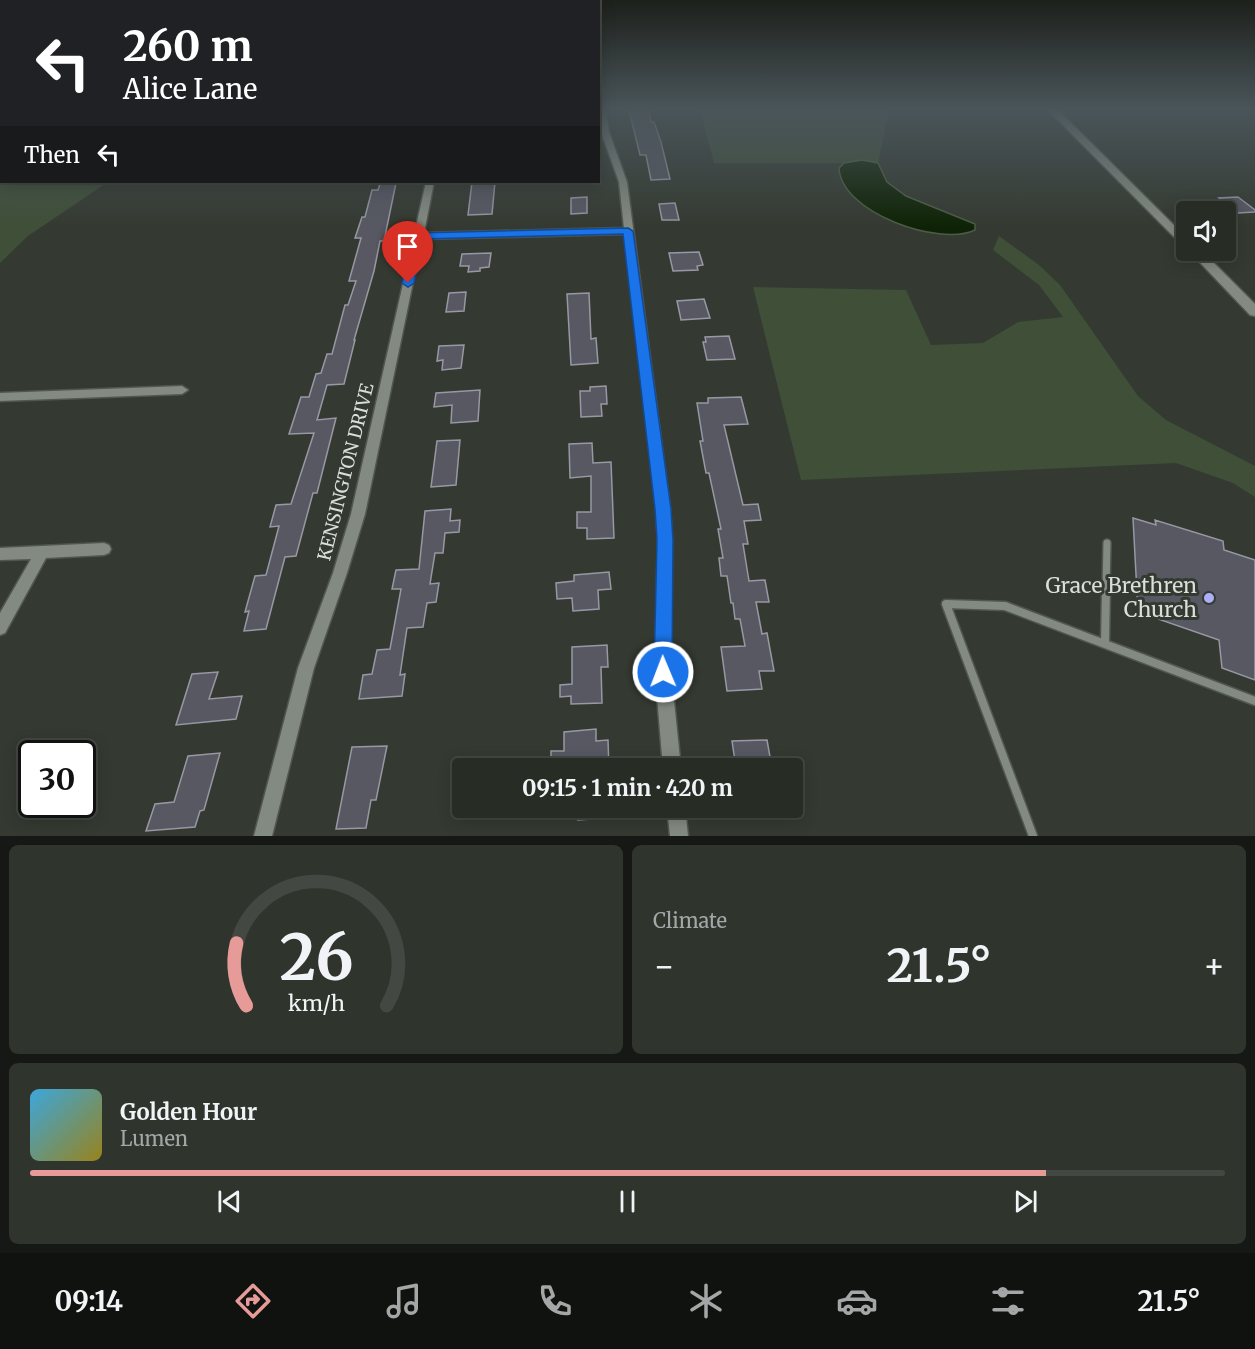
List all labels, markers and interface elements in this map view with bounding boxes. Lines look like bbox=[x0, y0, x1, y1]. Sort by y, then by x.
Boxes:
text: 260 m bbox=[123, 20, 253, 72]
icon: left bbox=[24, 24, 102, 102]
text: Alice Lane bbox=[123, 72, 257, 106]
icon: left bbox=[92, 138, 125, 171]
text: Then bbox=[24, 141, 80, 169]
map controls bbox=[1176, 201, 1236, 261]
button: sound bbox=[1176, 201, 1236, 261]
pin bbox=[382, 221, 433, 283]
icon: arrive bbox=[391, 230, 424, 263]
street label: KENSINGTON DRIVE bbox=[312, 380, 379, 563]
place label: Grace Brethren Church bbox=[1046, 572, 1197, 623]
marker: Grace Brethren Church bbox=[1202, 591, 1216, 605]
position arrow bbox=[631, 640, 695, 704]
speed limit sign: 30 bbox=[18, 740, 96, 818]
text: 09:15 · 1 min · 420 m bbox=[522, 774, 733, 802]
text: Climate bbox=[653, 908, 727, 933]
text: 26 bbox=[279, 919, 353, 997]
text: 21.5° bbox=[887, 938, 991, 994]
text: − bbox=[653, 946, 675, 987]
text: + bbox=[1203, 946, 1225, 987]
text: km/h bbox=[288, 991, 344, 1018]
text: Golden Hour bbox=[120, 1098, 257, 1126]
text: Lumen bbox=[120, 1126, 188, 1151]
icon: previous bbox=[213, 1185, 246, 1218]
icon: pause bbox=[611, 1185, 644, 1218]
icon: next bbox=[1009, 1185, 1042, 1218]
icon: directions bbox=[232, 1280, 274, 1322]
icon: music bbox=[383, 1280, 425, 1322]
icon: phone bbox=[534, 1280, 576, 1322]
icon: climate bbox=[685, 1280, 727, 1322]
icon: car bbox=[836, 1280, 878, 1322]
icon: filters bbox=[987, 1280, 1029, 1322]
text: 09:14 bbox=[54, 1284, 123, 1318]
text: 21.5° bbox=[1138, 1284, 1200, 1318]

